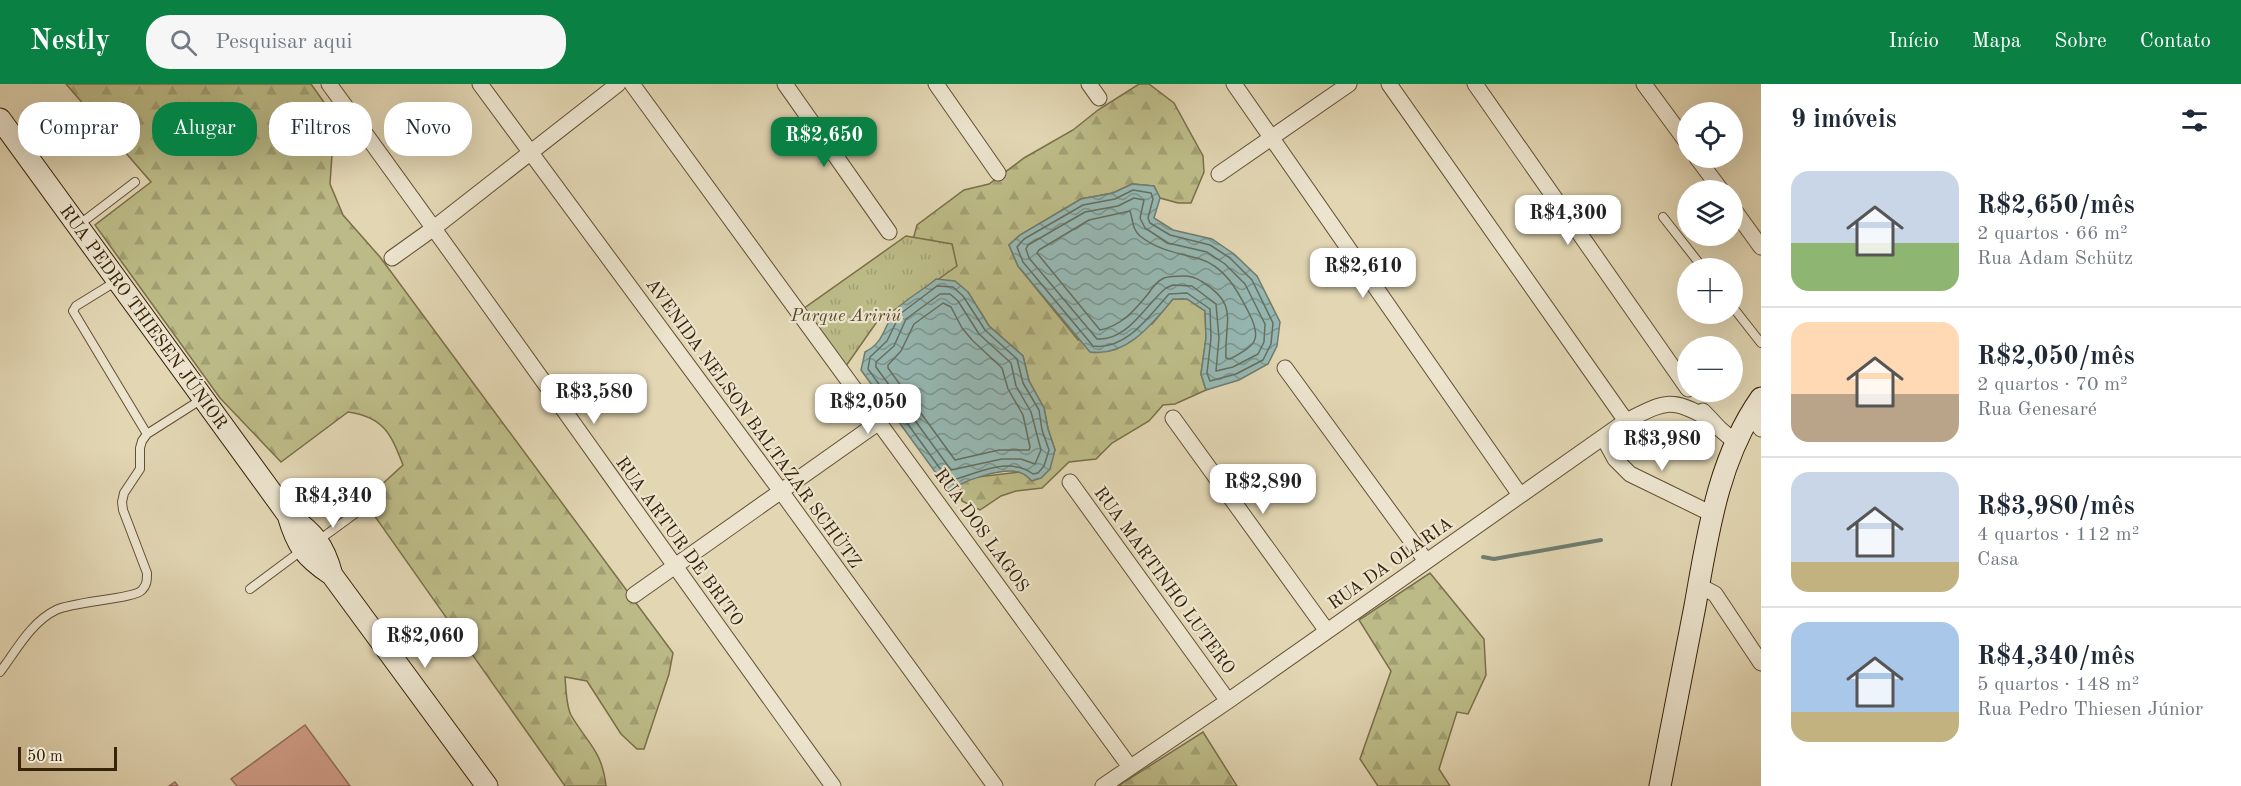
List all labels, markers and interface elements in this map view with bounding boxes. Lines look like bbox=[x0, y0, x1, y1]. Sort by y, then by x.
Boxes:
search box bbox=[146, 15, 566, 69]
icon: search bbox=[167, 26, 200, 59]
text: Nestly bbox=[30, 28, 110, 56]
text: Pesquisar aqui bbox=[215, 31, 353, 53]
text: Início bbox=[1888, 31, 1939, 52]
text: Mapa bbox=[1972, 31, 2021, 52]
text: Sobre bbox=[2054, 31, 2107, 52]
text: Contato bbox=[2140, 31, 2211, 52]
chip: Comprar bbox=[18, 102, 140, 156]
chip: Alugar bbox=[152, 102, 257, 156]
chip: Filtros bbox=[269, 102, 372, 156]
chip: Novo bbox=[384, 102, 472, 156]
map controls bbox=[1677, 102, 1743, 402]
button: locate bbox=[1677, 102, 1743, 168]
icon: filters bbox=[2178, 104, 2211, 137]
text: 9 imóveis bbox=[1791, 107, 1897, 133]
pin: R$2,650 bbox=[769, 117, 879, 168]
text: R$2,650 bbox=[785, 126, 863, 146]
button: layers bbox=[1677, 180, 1743, 246]
text: R$2,650/mês bbox=[1977, 193, 2135, 219]
pin: R$4,300 bbox=[1513, 195, 1623, 246]
icon: home bbox=[1839, 195, 1911, 267]
street label: RUA PEDRO THIESEN JÚNIOR bbox=[56, 199, 234, 433]
text: R$4,300 bbox=[1529, 204, 1607, 224]
text: 2 quartos · 66 m² bbox=[1977, 224, 2128, 244]
pin: R$2,610 bbox=[1308, 248, 1418, 299]
text: Rua Adam Schütz bbox=[1977, 249, 2133, 269]
text: R$2,610 bbox=[1324, 257, 1402, 277]
button: + bbox=[1677, 258, 1743, 324]
street label: AVENIDA NELSON BALTAZAR SCHÜTZ bbox=[642, 273, 867, 572]
park label: Parque Aririú bbox=[790, 307, 901, 325]
button: − bbox=[1677, 336, 1743, 402]
text: R$2,050/mês bbox=[1977, 344, 2135, 370]
icon: home bbox=[1839, 346, 1911, 418]
pin: R$3,580 bbox=[539, 374, 649, 425]
text: 2 quartos · 70 m² bbox=[1977, 375, 2128, 395]
text: R$3,580 bbox=[555, 383, 633, 403]
pin: R$2,050 bbox=[813, 384, 923, 435]
text: R$2,050 bbox=[829, 393, 907, 413]
text: Rua Genesaré bbox=[1977, 400, 2097, 420]
pin: R$3,980 bbox=[1607, 421, 1717, 472]
text: R$3,980 bbox=[1623, 430, 1701, 450]
street label: RUA ARTUR DE BRITO bbox=[612, 454, 746, 629]
pin: R$2,890 bbox=[1208, 464, 1318, 515]
street label: RUA DOS LAGOS bbox=[930, 465, 1032, 596]
text: R$2,890 bbox=[1224, 473, 1302, 493]
pin: R$4,340 bbox=[278, 478, 388, 529]
street label: RUA MARTINHO LUTERO bbox=[1090, 484, 1238, 677]
text: R$4,340 bbox=[294, 487, 372, 507]
text: R$3,980/mês bbox=[1977, 494, 2135, 520]
icon: home bbox=[1839, 496, 1911, 568]
street label: RUA DA OLARIA bbox=[1325, 514, 1456, 613]
text: 4 quartos · 112 m² bbox=[1977, 525, 2139, 545]
text: Casa bbox=[1977, 550, 2019, 570]
pin: R$2,060 bbox=[370, 618, 480, 669]
text: R$2,060 bbox=[386, 627, 464, 647]
text: R$4,340/mês bbox=[1977, 644, 2135, 670]
icon: home bbox=[1839, 646, 1911, 718]
text: 5 quartos · 148 m² bbox=[1977, 675, 2139, 695]
text: Rua Pedro Thiesen Júnior bbox=[1977, 700, 2203, 720]
scale bar bbox=[18, 744, 117, 772]
text: 50 m bbox=[27, 749, 63, 765]

